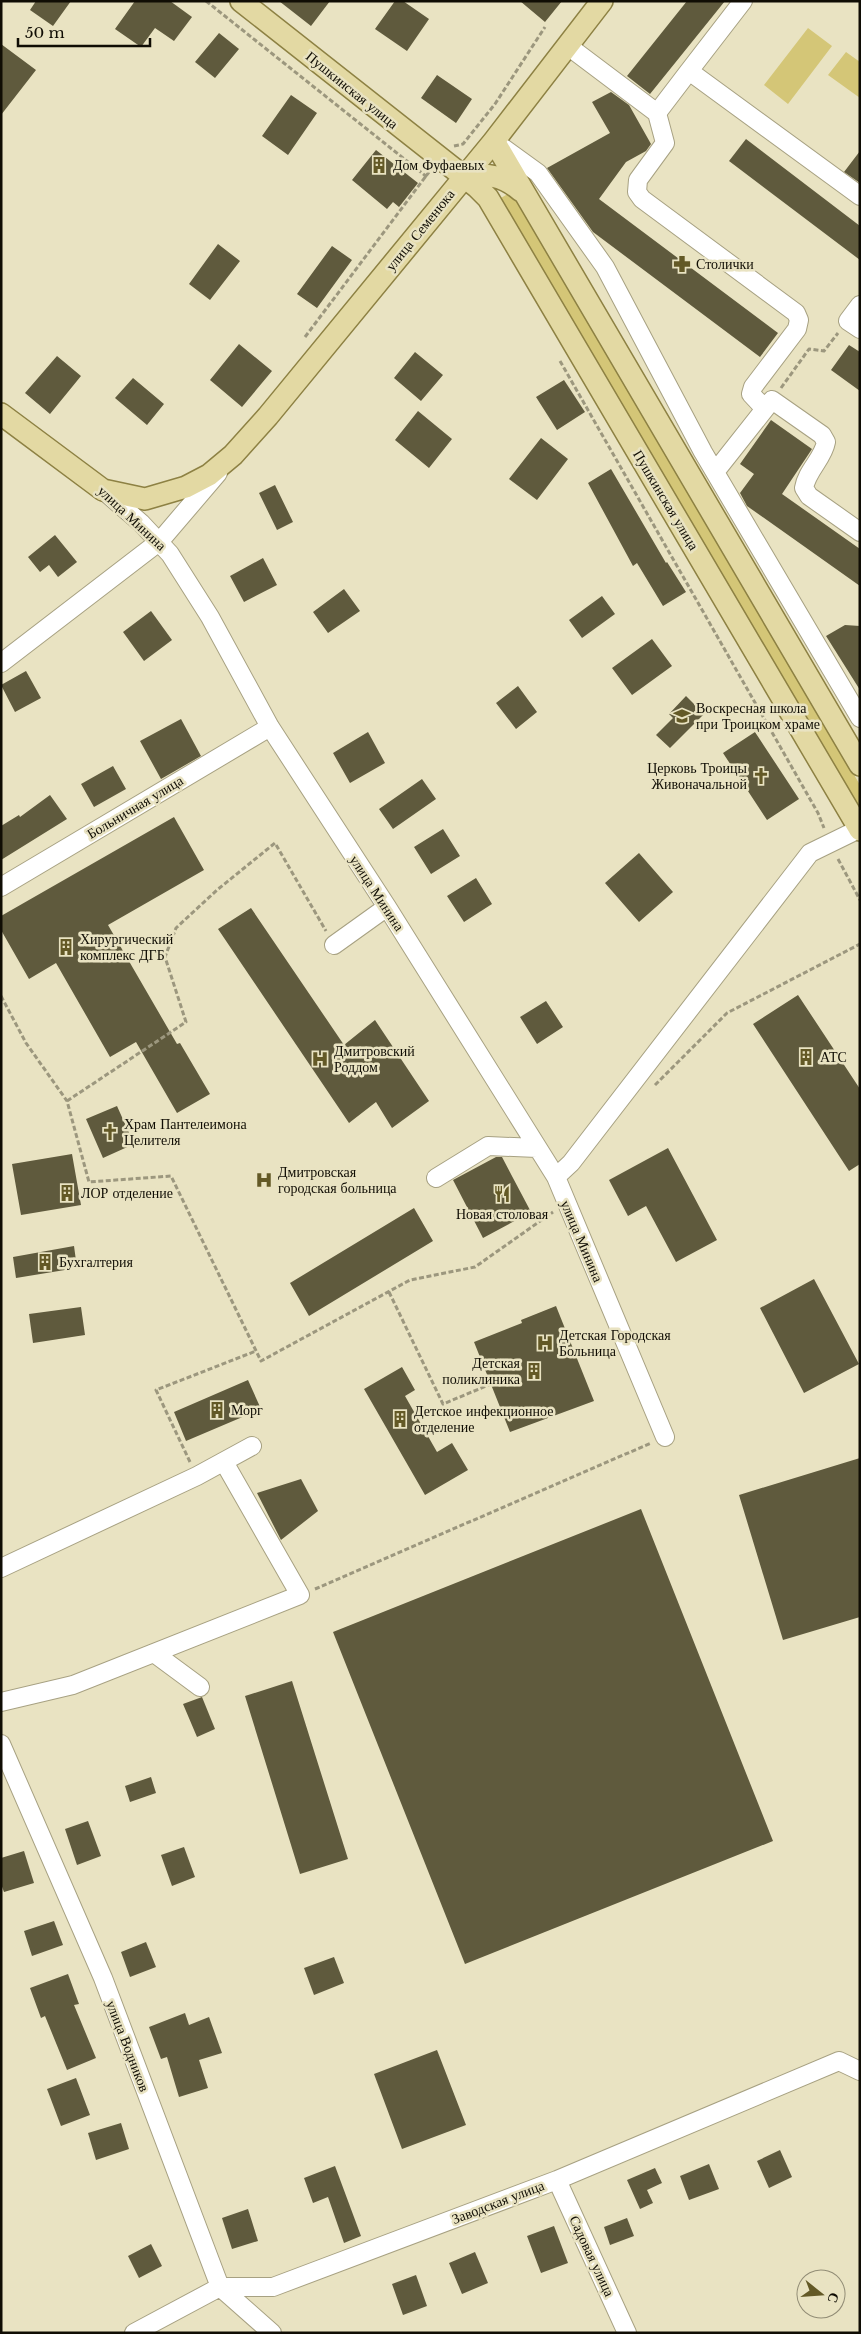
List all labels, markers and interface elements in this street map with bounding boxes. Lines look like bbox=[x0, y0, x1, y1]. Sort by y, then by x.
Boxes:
scale bar bbox=[18, 15, 150, 47]
text: 50 m bbox=[25, 23, 65, 42]
street label: Пушкинская улица bbox=[302, 47, 402, 133]
building icon: Дом Фуфаевых bbox=[369, 155, 389, 175]
place label: Дом Фуфаевых bbox=[393, 156, 484, 174]
street label: улица Семенюка bbox=[381, 185, 459, 275]
pharmacy icon: Столички bbox=[672, 254, 692, 274]
place label: Столички bbox=[696, 255, 754, 273]
street label: Пушкинская улица bbox=[629, 447, 703, 554]
street label: улица Минина bbox=[94, 482, 171, 555]
place label: Воскресная школа при Троицком храме bbox=[696, 699, 820, 733]
school or university icon: Воскресная школа при Троицком храме bbox=[672, 706, 692, 726]
place label: Церковь Троицы Живоначальной bbox=[647, 759, 748, 793]
church icon: Церковь Троицы Живоначальной bbox=[751, 766, 771, 786]
street label: Больничная улица bbox=[84, 771, 187, 843]
street label: улица Минина bbox=[346, 852, 409, 935]
place label: Хирургический комплекс ДГБ bbox=[80, 930, 174, 964]
building icon: Хирургический комплекс ДГБ bbox=[56, 937, 76, 957]
place label: Дмитровский Роддом bbox=[334, 1042, 415, 1076]
building icon: АТС bbox=[796, 1047, 816, 1067]
place label: АТС bbox=[820, 1048, 847, 1066]
hospital icon: Дмитровский Роддом bbox=[310, 1049, 330, 1069]
place label: Храм Пантелеимона Целителя bbox=[124, 1115, 247, 1149]
church icon: Храм Пантелеимона Целителя bbox=[100, 1122, 120, 1142]
place label: Дмитровская городская больница bbox=[278, 1163, 397, 1197]
hospital icon: Дмитровская городская больница bbox=[254, 1170, 274, 1190]
building icon: ЛОР отделение bbox=[57, 1183, 77, 1203]
place label: ЛОР отделение bbox=[81, 1184, 173, 1202]
restaurant icon: Новая столовая bbox=[492, 1184, 512, 1204]
street label: улица Минина bbox=[557, 1197, 608, 1285]
place label: Новая столовая bbox=[456, 1205, 549, 1223]
building icon: Бухгалтерия bbox=[35, 1252, 55, 1272]
place label: Бухгалтерия bbox=[59, 1253, 134, 1271]
place label: Детская Городская Больница bbox=[559, 1326, 671, 1360]
hospital icon: Детская Городская Больница bbox=[535, 1333, 555, 1353]
place label: Детская поликлиника bbox=[442, 1354, 521, 1388]
building icon: Детская поликлиника bbox=[524, 1361, 544, 1381]
building icon: Морг bbox=[207, 1400, 227, 1420]
place label: Морг bbox=[231, 1401, 263, 1419]
place label: Детское инфекционное отделение bbox=[414, 1402, 553, 1436]
building icon: Детское инфекционное отделение bbox=[390, 1409, 410, 1429]
street label: улица Водников bbox=[102, 1998, 154, 2095]
street label: Заводская улица bbox=[449, 2176, 547, 2228]
street label: Садовая улица bbox=[565, 2213, 619, 2300]
north arrow bbox=[796, 2269, 846, 2319]
text: С bbox=[823, 2290, 844, 2305]

